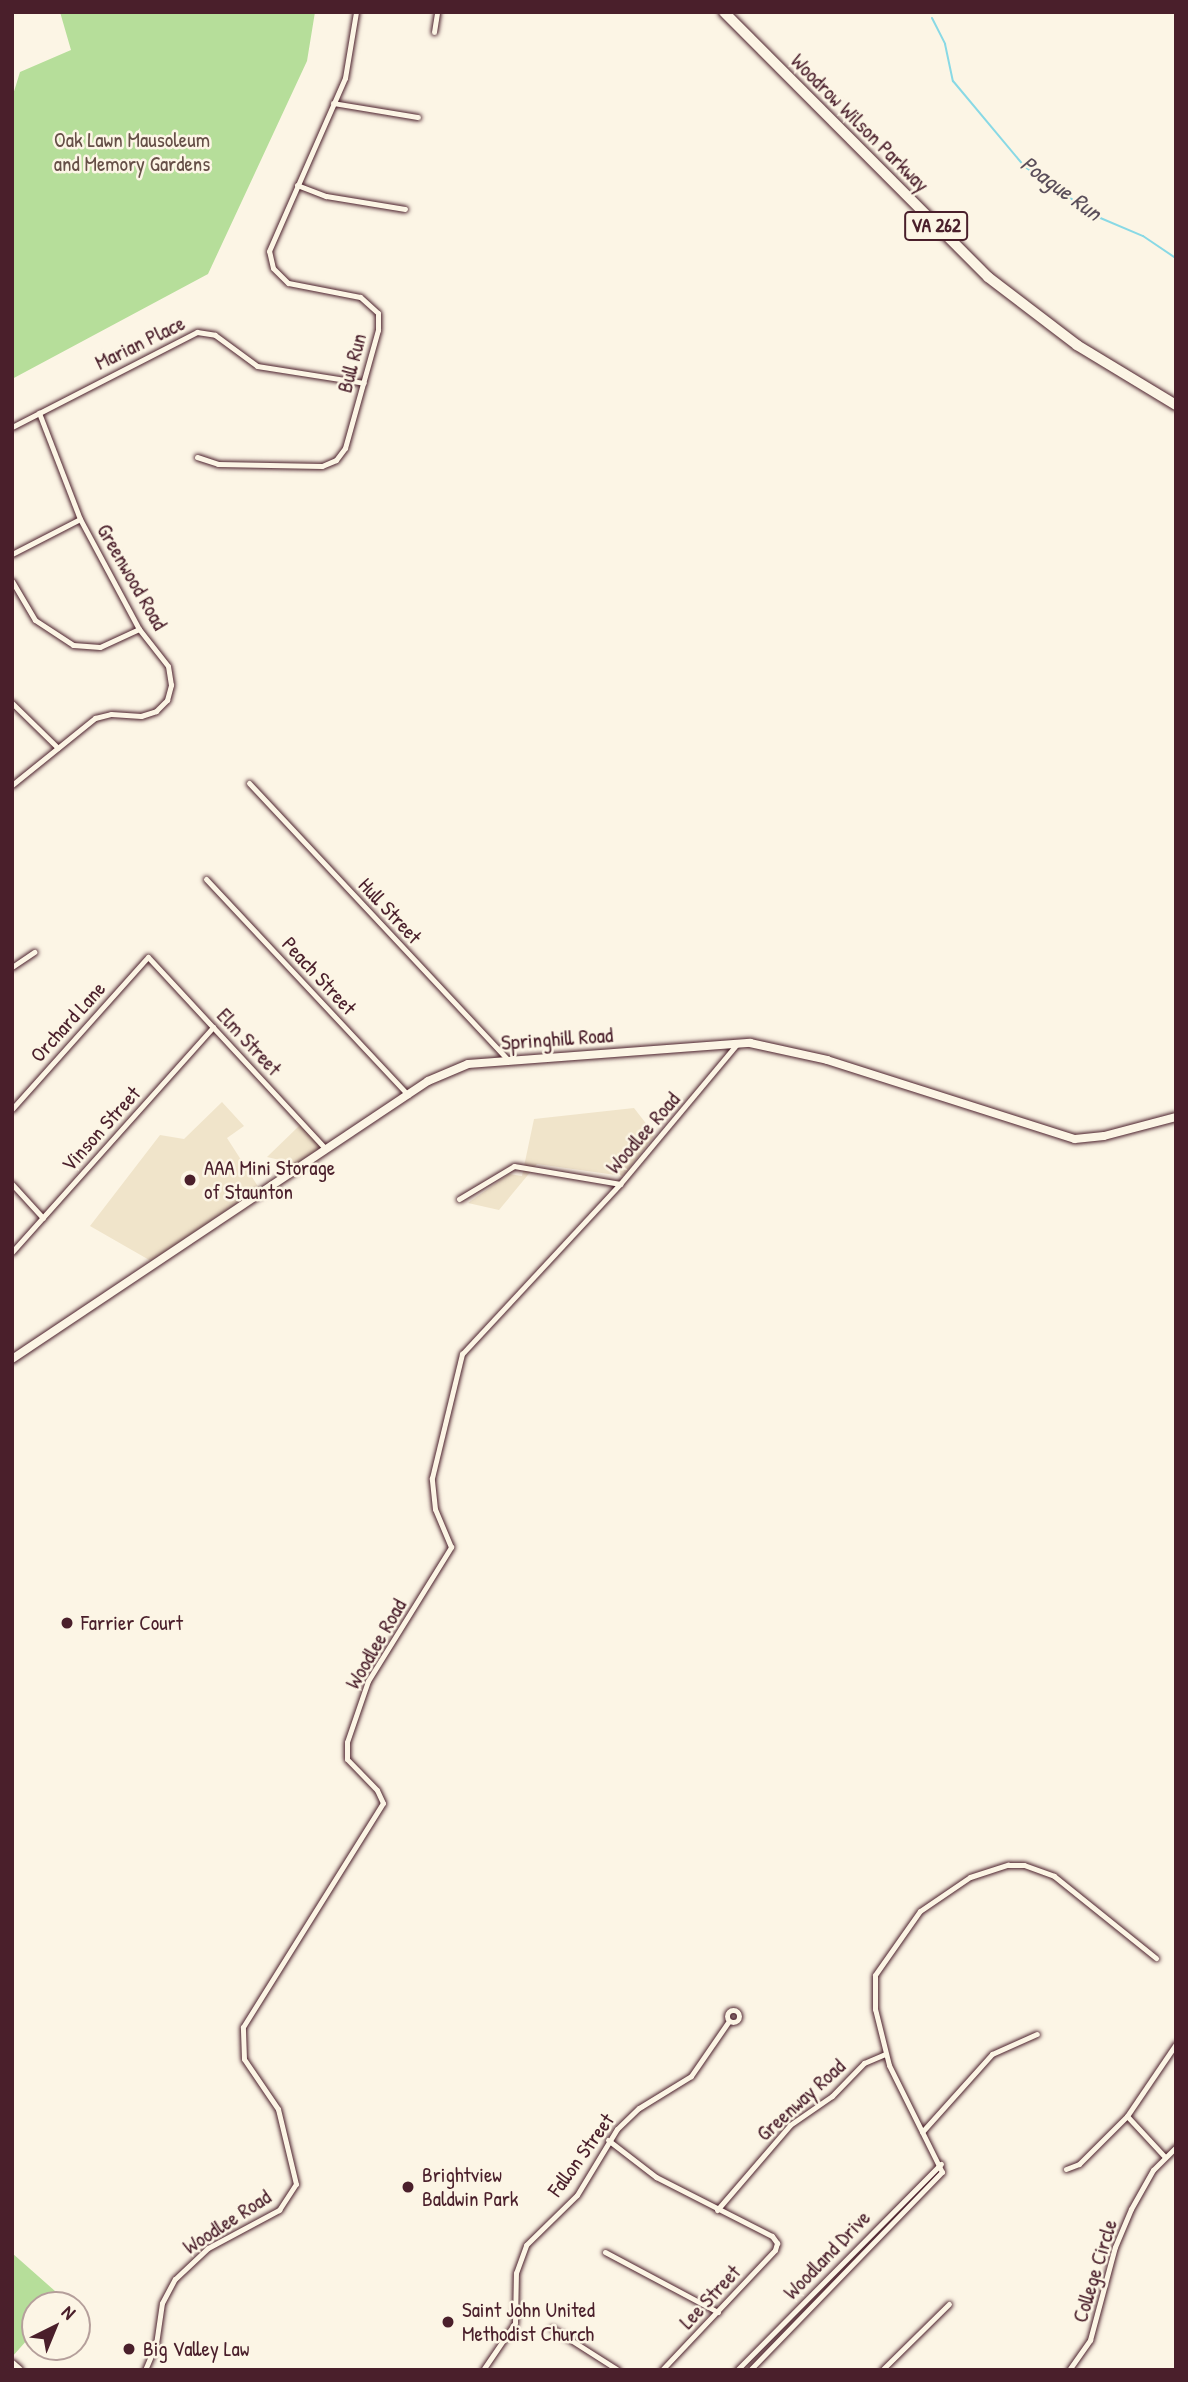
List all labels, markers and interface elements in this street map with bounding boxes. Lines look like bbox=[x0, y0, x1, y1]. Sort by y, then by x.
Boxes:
street label: Woodrow Wilson Parkway bbox=[786, 49, 934, 197]
park label: Oak Lawn Mausoleum and Memory Gardens bbox=[54, 127, 210, 177]
water label: Poague Run bbox=[1015, 149, 1107, 227]
road number: VA 262 bbox=[903, 210, 969, 242]
street label: Marian Place bbox=[91, 311, 189, 375]
street label: Bull Run bbox=[332, 331, 372, 395]
street label: Greenwood Road bbox=[91, 519, 173, 635]
street label: Hull Street bbox=[353, 873, 427, 949]
street label: Peach Street bbox=[277, 932, 361, 1020]
street label: Orchard Lane bbox=[25, 976, 111, 1068]
street label: Elm Street bbox=[212, 1003, 286, 1081]
street label: Springhill Road bbox=[500, 1023, 614, 1055]
street label: Vinson Street bbox=[56, 1081, 146, 1177]
street label: Woodlee Road bbox=[601, 1087, 685, 1179]
place label: AAA Mini Storage of Staunton bbox=[204, 1155, 335, 1205]
marker: AAA Mini Storage of Staunton bbox=[182, 1172, 198, 1188]
street label: Woodlee Road bbox=[340, 1595, 412, 1693]
place label: Farrier Court bbox=[81, 1610, 183, 1636]
marker: Farrier Court bbox=[59, 1615, 75, 1631]
street label: Greenway Road bbox=[752, 2054, 850, 2146]
street label: Fallon Street bbox=[542, 2108, 620, 2202]
place label: Brightview Baldwin Park bbox=[422, 2162, 519, 2212]
marker: Brightview Baldwin Park bbox=[400, 2179, 416, 2195]
street label: Woodlee Road bbox=[178, 2184, 276, 2260]
street label: Woodland Drive bbox=[778, 2205, 876, 2305]
street label: College Circle bbox=[1067, 2216, 1123, 2326]
street label: Lee Street bbox=[674, 2260, 746, 2334]
north arrow bbox=[21, 2291, 91, 2361]
place label: Saint John United Methodist Church bbox=[462, 2297, 595, 2347]
text: N bbox=[56, 2299, 82, 2325]
marker: Saint John United Methodist Church bbox=[440, 2314, 456, 2330]
place label: Big Valley Law bbox=[143, 2336, 249, 2362]
marker: Big Valley Law bbox=[121, 2341, 137, 2357]

